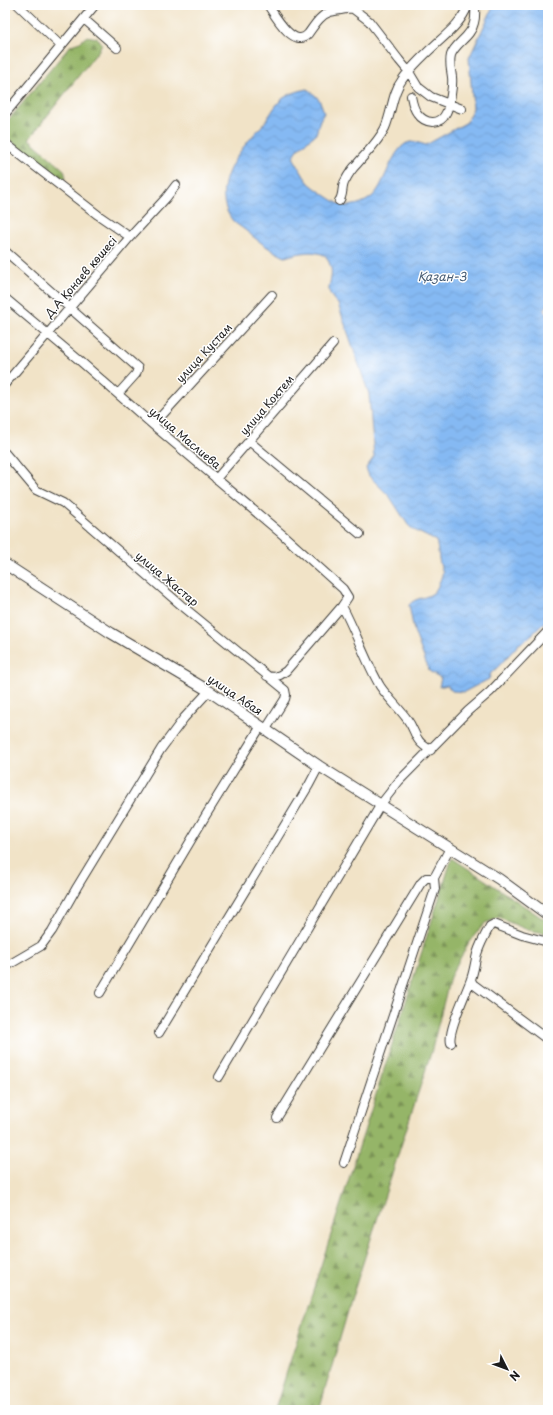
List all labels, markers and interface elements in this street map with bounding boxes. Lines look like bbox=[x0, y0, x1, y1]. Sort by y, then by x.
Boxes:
street label: Д.А Қонаев көшесі bbox=[40, 232, 121, 322]
water label: Қазан-3 bbox=[418, 267, 467, 285]
street label: улица Кустам bbox=[172, 319, 236, 386]
street label: улица Коктем bbox=[236, 371, 298, 439]
street label: улица Маслиева bbox=[146, 402, 225, 473]
street label: улица Жастар bbox=[132, 547, 203, 610]
street label: улица Абая bbox=[204, 670, 266, 719]
north arrow bbox=[487, 1349, 527, 1389]
text: N bbox=[505, 1367, 524, 1385]

